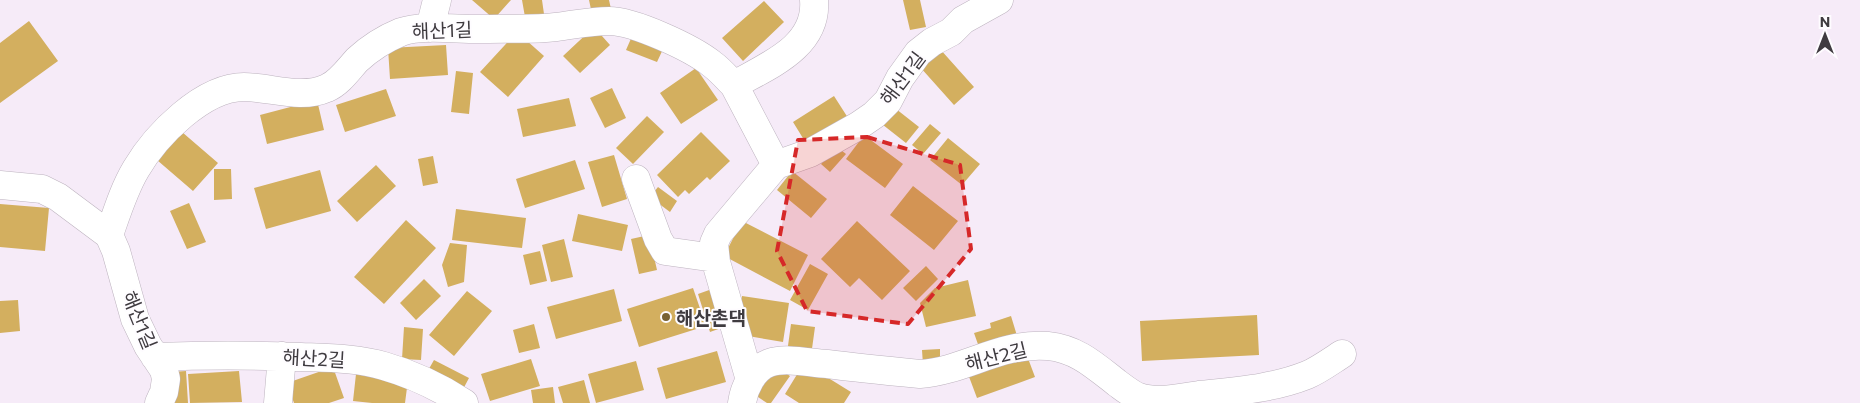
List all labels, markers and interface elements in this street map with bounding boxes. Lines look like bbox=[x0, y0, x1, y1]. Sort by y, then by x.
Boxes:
north arrow bbox=[1800, 10, 1850, 60]
text: N bbox=[1820, 13, 1830, 30]
street label: 해산1길 bbox=[411, 17, 473, 43]
street label: 해산1길 bbox=[875, 47, 929, 109]
street label: 해산1길 bbox=[118, 288, 162, 352]
place label: 해산촌댁 bbox=[676, 306, 746, 329]
marker: 해산촌댁 bbox=[660, 311, 672, 323]
street label: 해산2길 bbox=[963, 337, 1029, 375]
street label: 해산2길 bbox=[282, 345, 346, 371]

